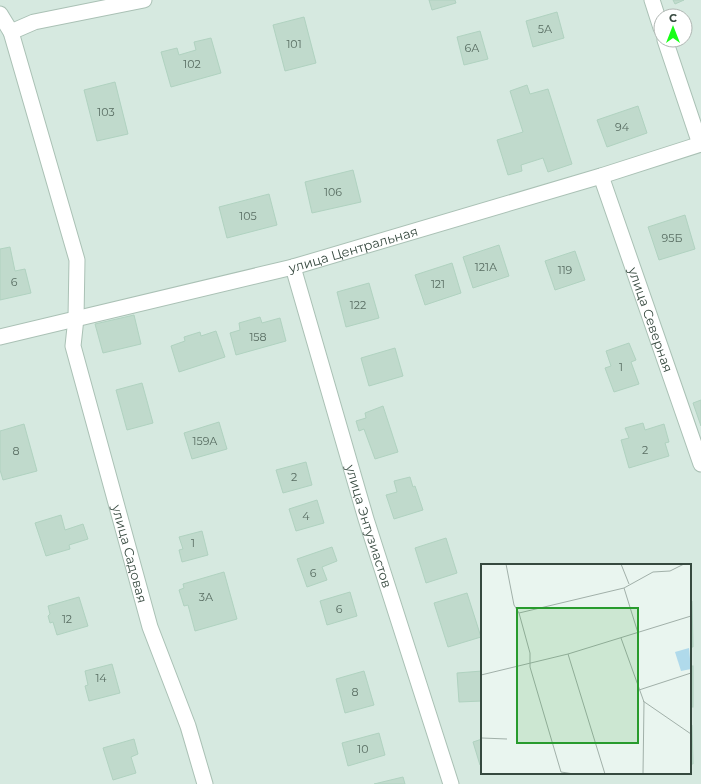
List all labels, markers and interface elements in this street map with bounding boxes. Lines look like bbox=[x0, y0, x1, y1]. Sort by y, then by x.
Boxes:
north arrow bbox=[653, 8, 693, 48]
text: С bbox=[669, 11, 677, 25]
house number: 5А bbox=[538, 22, 553, 36]
house number: 101 bbox=[286, 37, 302, 51]
house number: 6А bbox=[465, 41, 480, 55]
house number: 102 bbox=[183, 57, 201, 71]
house number: 103 bbox=[97, 105, 115, 119]
house number: 94 bbox=[615, 120, 630, 134]
house number: 106 bbox=[324, 185, 342, 199]
house number: 105 bbox=[239, 209, 257, 223]
street label: улица Центральная bbox=[286, 223, 420, 276]
house number: 95Б bbox=[662, 231, 682, 245]
house number: 121А bbox=[475, 260, 498, 274]
house number: 119 bbox=[558, 263, 573, 277]
street label: улица Северная bbox=[625, 264, 676, 374]
house number: 6 bbox=[11, 275, 18, 289]
house number: 121 bbox=[431, 277, 445, 291]
house number: 122 bbox=[350, 298, 366, 312]
house number: 158 bbox=[249, 330, 267, 344]
house number: 1 bbox=[619, 360, 623, 374]
house number: 159А bbox=[193, 434, 218, 448]
house number: 2 bbox=[642, 443, 648, 457]
house number: 8 bbox=[12, 444, 20, 458]
street label: улица Энтузиастов bbox=[342, 462, 396, 590]
house number: 2 bbox=[291, 470, 297, 484]
street label: улица Садовая bbox=[109, 502, 151, 605]
house number: 4 bbox=[302, 509, 310, 523]
house number: 1 bbox=[191, 536, 195, 550]
inset map bbox=[481, 564, 691, 774]
house number: 6 bbox=[310, 566, 317, 580]
house number: 3А bbox=[199, 590, 214, 604]
house number: 6 bbox=[336, 602, 343, 616]
house number: 12 bbox=[62, 612, 72, 626]
house number: 14 bbox=[95, 671, 107, 685]
house number: 8 bbox=[351, 685, 359, 699]
house number: 10 bbox=[357, 742, 369, 756]

